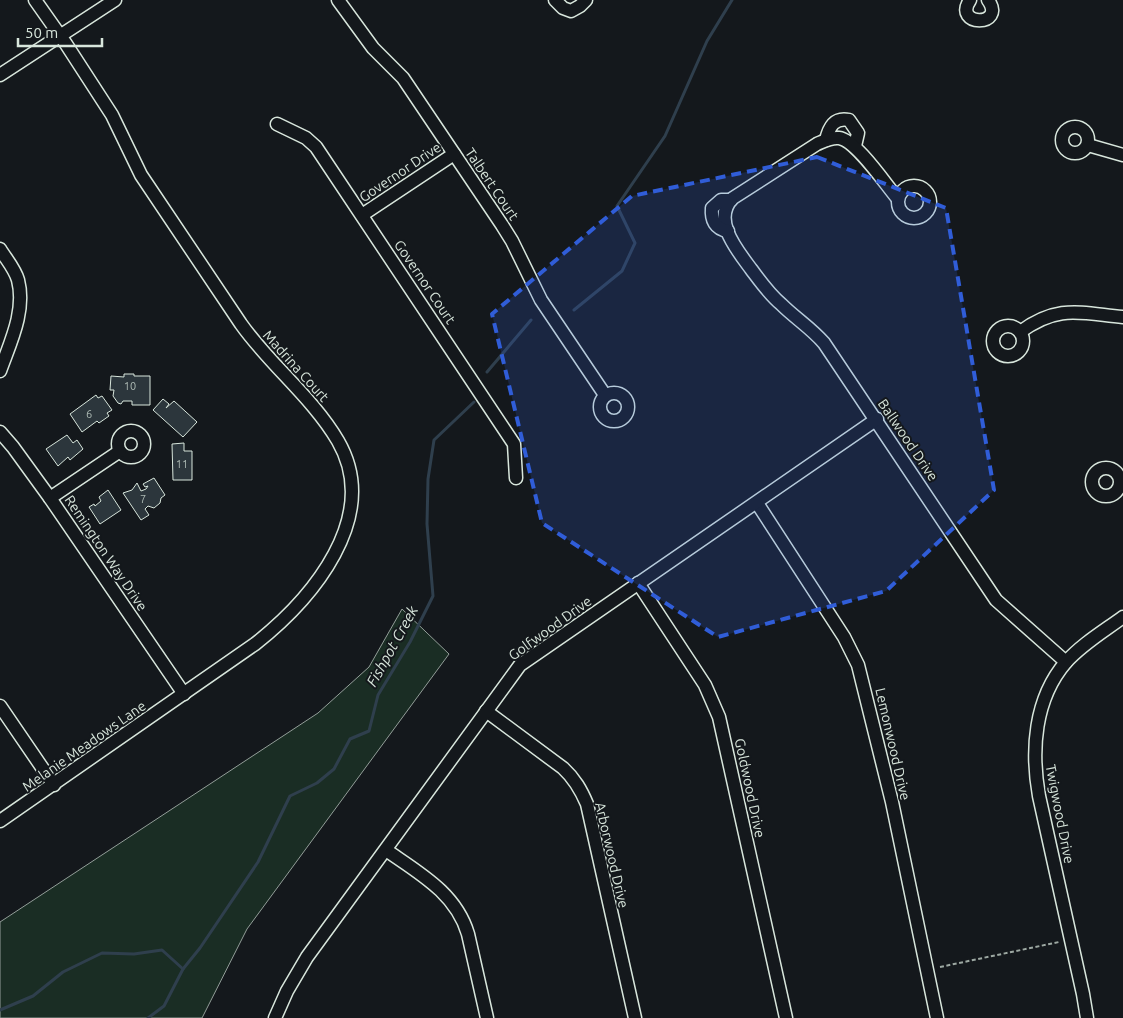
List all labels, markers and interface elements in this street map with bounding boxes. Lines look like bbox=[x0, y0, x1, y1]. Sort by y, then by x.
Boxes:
scale bar bbox=[18, 15, 101, 47]
text: 50 m bbox=[25, 24, 58, 41]
street label: Governor Drive bbox=[356, 139, 444, 205]
street label: Talbert Court bbox=[462, 145, 522, 224]
street label: Governor Court bbox=[391, 237, 459, 327]
street label: Madrina Court bbox=[260, 327, 332, 405]
house number: 10 bbox=[124, 380, 136, 392]
street label: Ballwood Drive bbox=[875, 396, 941, 484]
house number: 6 bbox=[86, 408, 92, 420]
house number: 11 bbox=[176, 458, 188, 470]
street label: Remington Way Drive bbox=[61, 492, 151, 614]
house number: 7 bbox=[140, 493, 146, 505]
street label: Golfwood Drive bbox=[505, 593, 595, 663]
water label: Fishpot Creek bbox=[363, 602, 421, 689]
street label: Lemonwood Drive bbox=[872, 686, 914, 802]
street label: Melanie Meadows Lane bbox=[19, 697, 149, 795]
street label: Goldwood Drive bbox=[732, 737, 768, 839]
street label: Twigwood Drive bbox=[1043, 763, 1077, 865]
street label: Arborwood Drive bbox=[592, 801, 632, 909]

